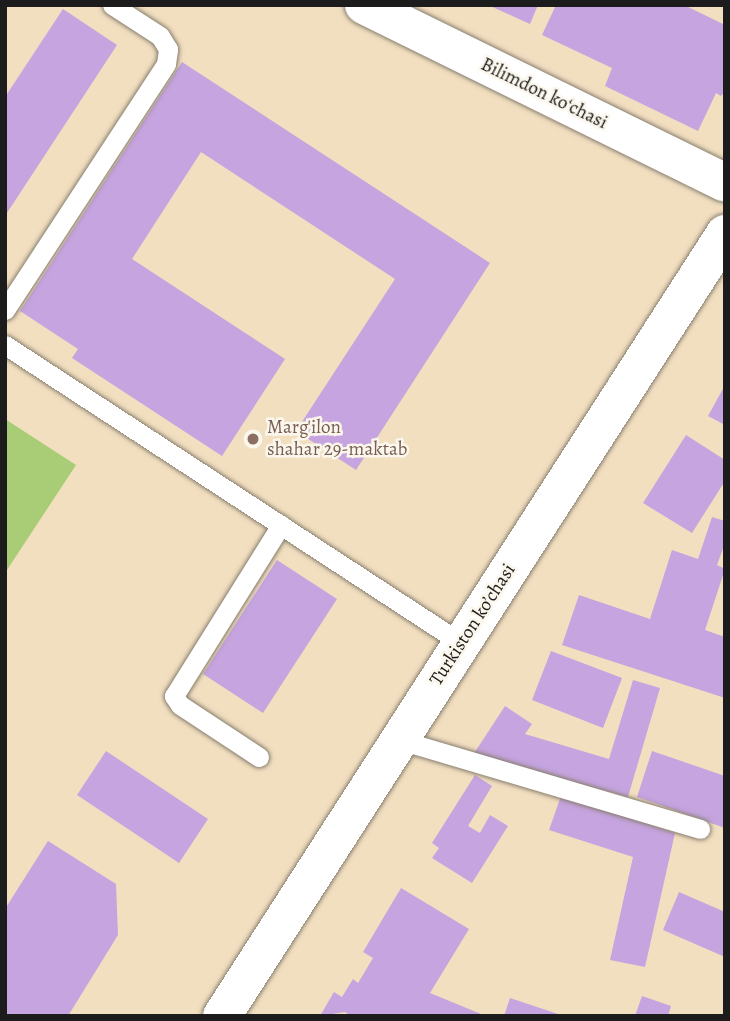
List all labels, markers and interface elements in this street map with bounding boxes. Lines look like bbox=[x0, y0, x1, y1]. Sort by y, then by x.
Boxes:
street label: Bilimdon koʻchasi bbox=[477, 53, 611, 135]
place label: Marg'ilon shahar 29-maktab bbox=[267, 417, 407, 461]
marker: Marg'ilon shahar 29-maktab bbox=[245, 431, 261, 447]
street label: Turkiston ko’chasi bbox=[425, 560, 521, 690]

